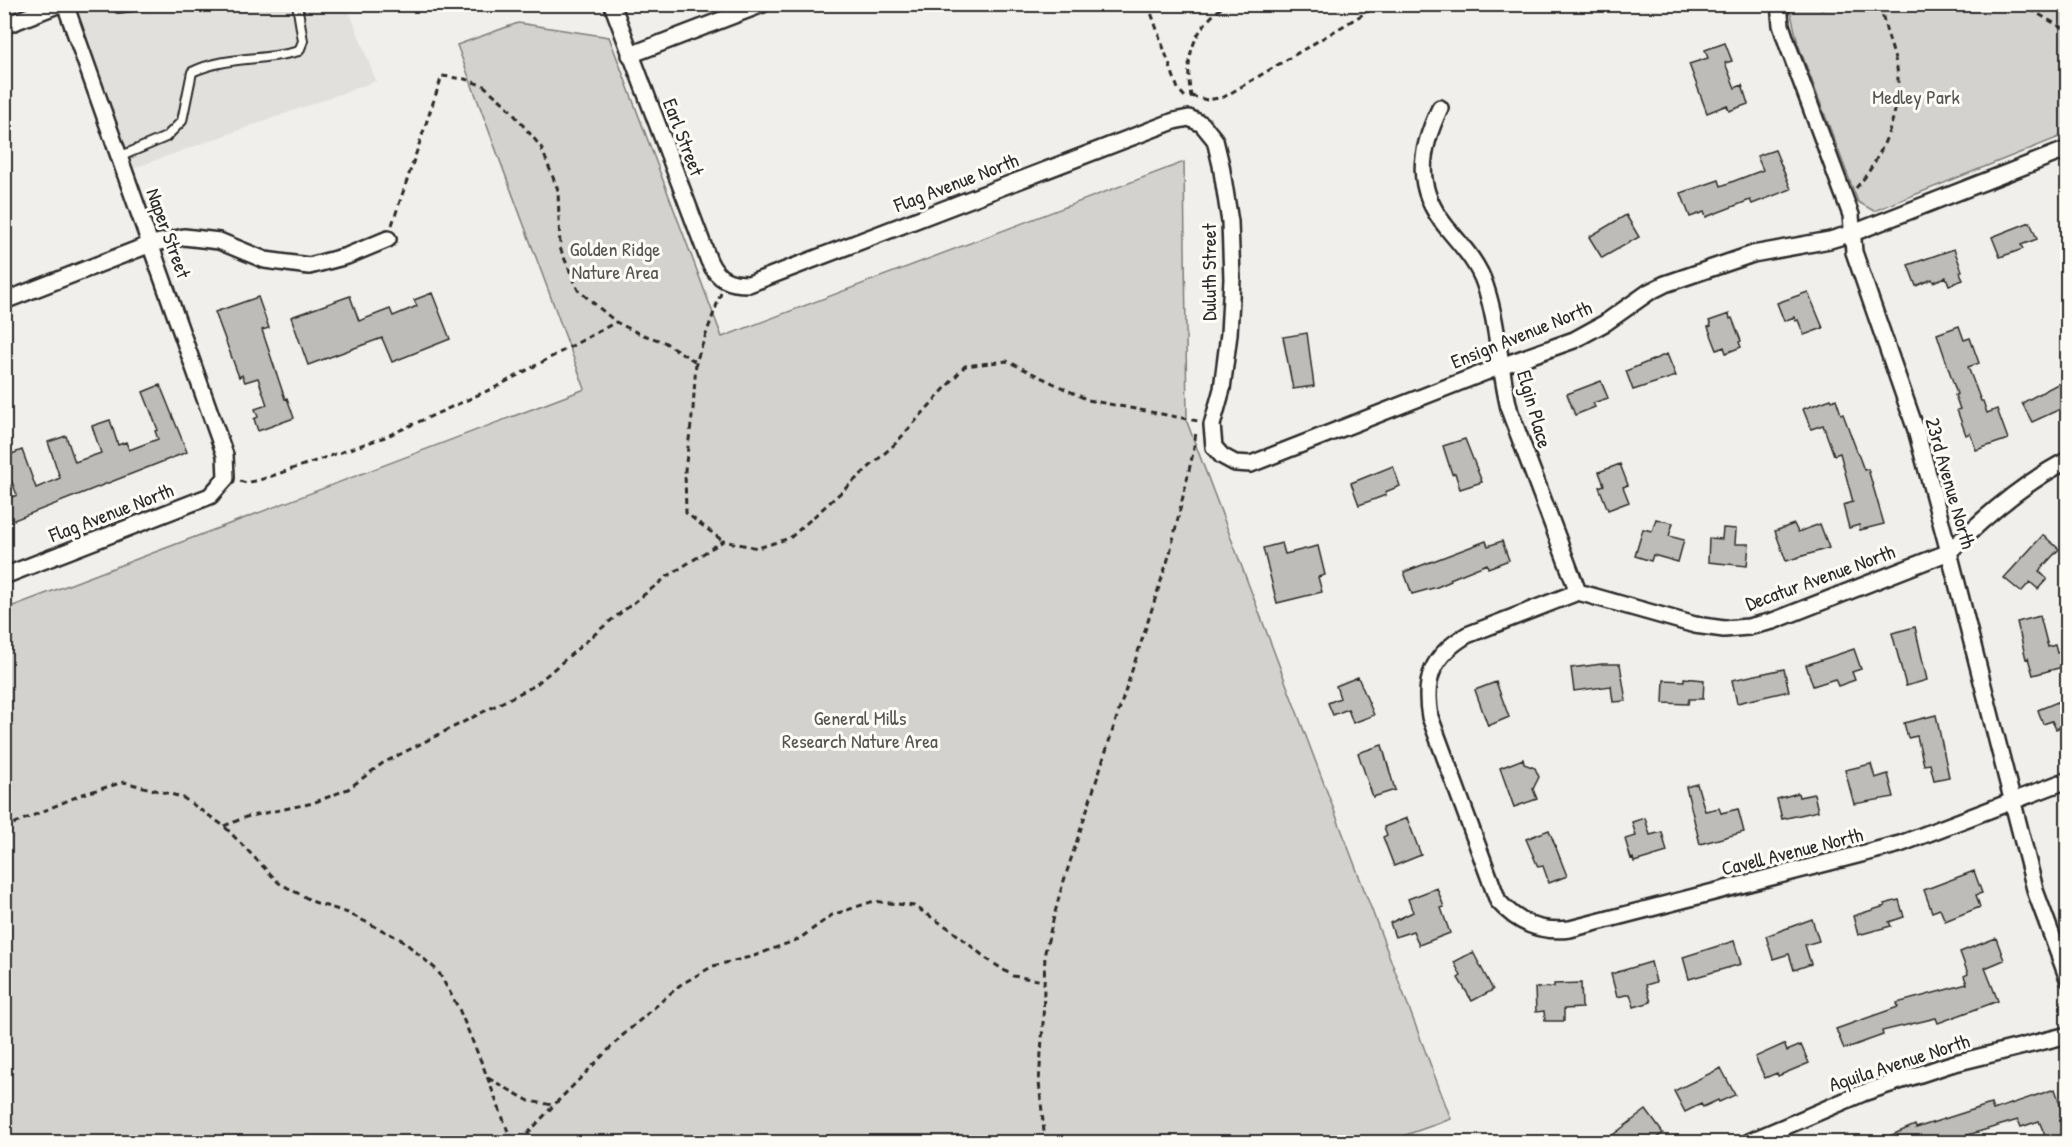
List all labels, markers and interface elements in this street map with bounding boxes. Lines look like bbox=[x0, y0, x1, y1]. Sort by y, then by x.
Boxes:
park label: Medley Park bbox=[1872, 83, 1960, 110]
street label: Earl Street bbox=[657, 94, 711, 181]
street label: Flag Avenue North bbox=[889, 146, 1022, 218]
street label: Naper Street bbox=[140, 184, 198, 283]
street label: Duluth Street bbox=[1195, 222, 1222, 321]
park label: Golden Ridge Nature Area bbox=[570, 235, 660, 285]
street label: Ensign Avenue North bbox=[1447, 293, 1595, 375]
street label: Elgin Place bbox=[1511, 367, 1559, 451]
street label: 23rd Avenue North bbox=[1919, 414, 1983, 552]
street label: Flag Avenue North bbox=[44, 476, 177, 548]
street label: Decatur Avenue North bbox=[1741, 537, 1899, 617]
park label: General Mills Research Nature Area bbox=[782, 704, 938, 754]
street label: Cavell Avenue North bbox=[1718, 820, 1866, 882]
street label: Aquila Avenue North bbox=[1825, 1027, 1973, 1097]

